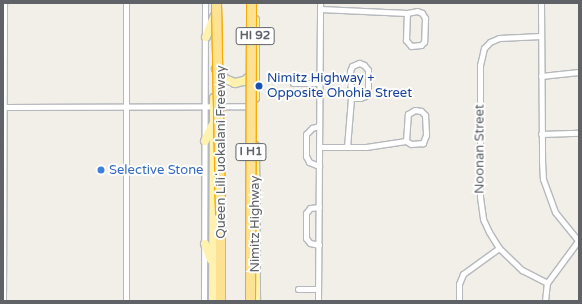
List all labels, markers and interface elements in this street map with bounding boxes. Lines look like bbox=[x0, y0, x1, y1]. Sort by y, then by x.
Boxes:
road number: HI 92 bbox=[235, 26, 275, 46]
street label: Queen Liliʻuokalani Freeway bbox=[213, 65, 229, 239]
place label: Nimitz Highway + Opposite Ohohia Street bbox=[267, 71, 412, 102]
marker: Nimitz Highway + Opposite Ohohia Street bbox=[254, 81, 264, 91]
street label: Noonan Street bbox=[472, 104, 488, 194]
road number: I H1 bbox=[235, 142, 267, 162]
place label: Selective Stone bbox=[109, 162, 203, 178]
marker: Selective Stone bbox=[96, 165, 106, 175]
street label: Nimitz Highway bbox=[247, 176, 263, 272]

